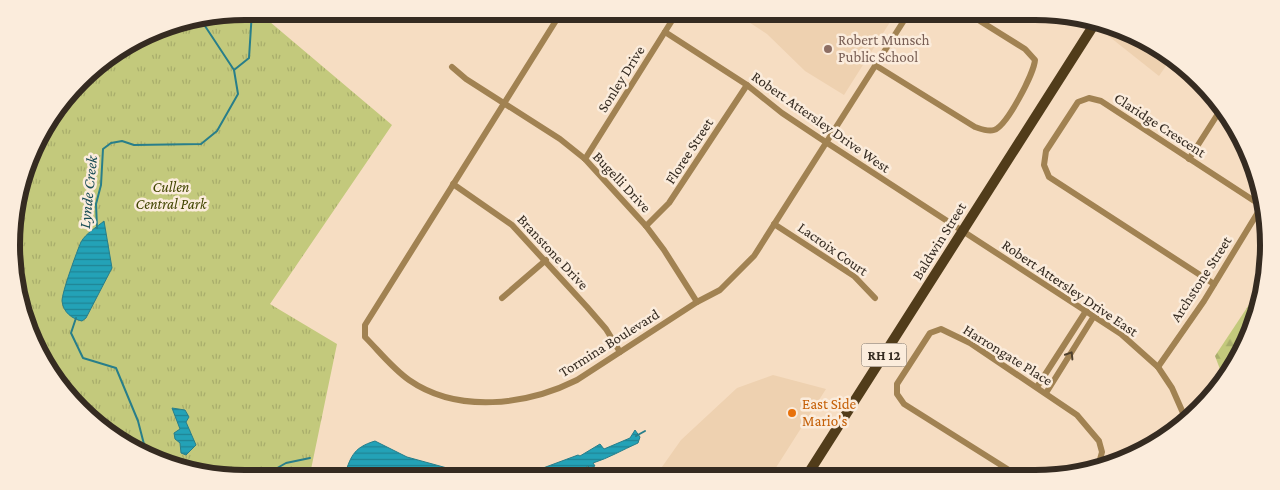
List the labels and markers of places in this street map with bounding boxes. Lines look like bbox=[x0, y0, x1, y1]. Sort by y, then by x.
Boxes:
place label: Robert Munsch Public School bbox=[838, 32, 930, 65]
marker: Robert Munsch Public School bbox=[822, 43, 834, 55]
place label: East Side Mario's bbox=[802, 396, 857, 429]
marker: East Side Mario's bbox=[786, 407, 798, 419]

